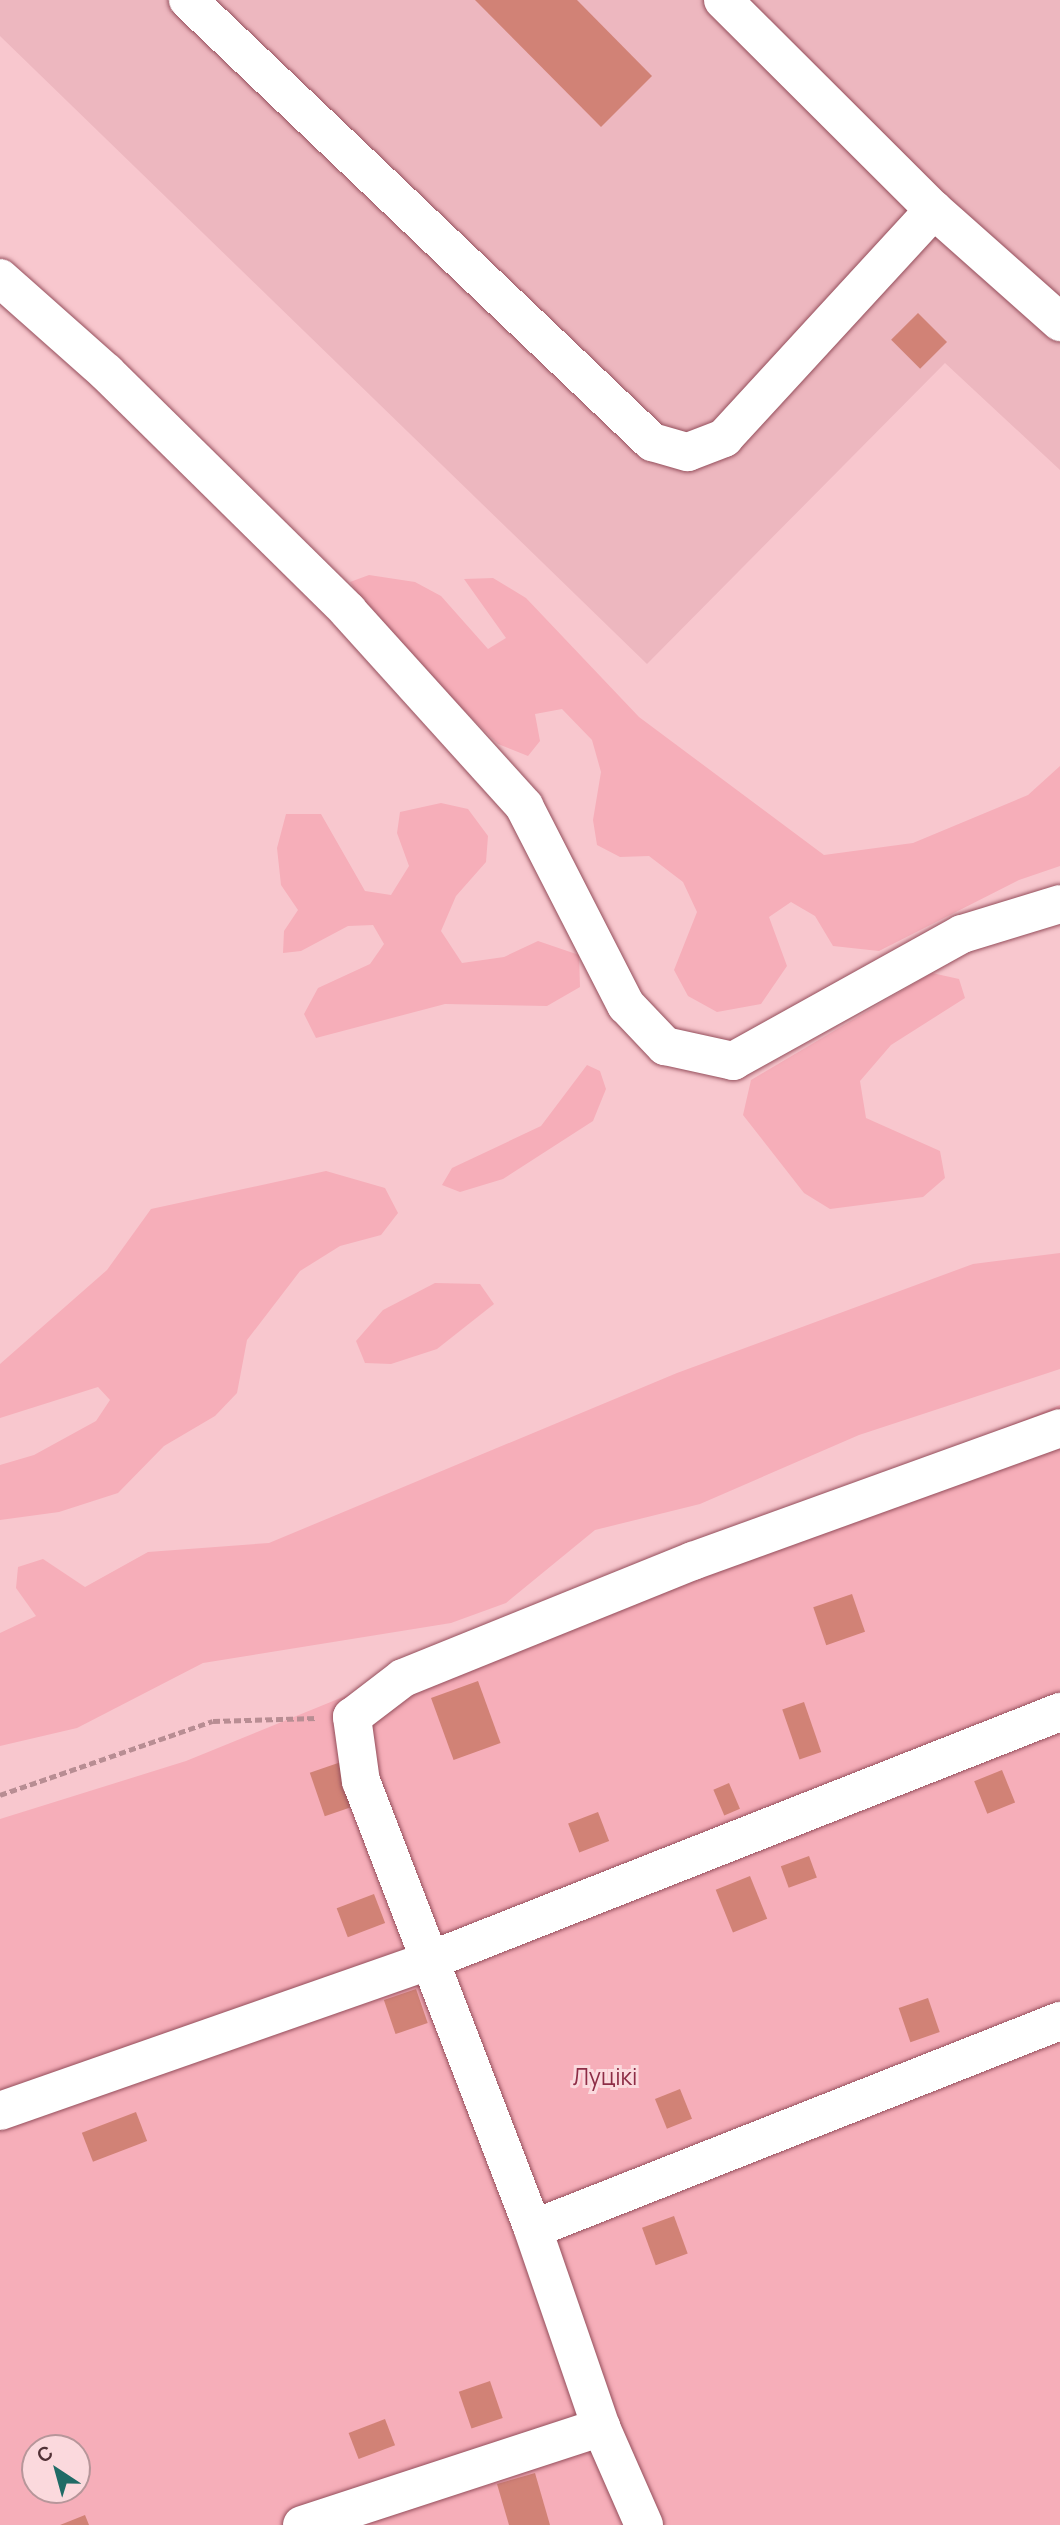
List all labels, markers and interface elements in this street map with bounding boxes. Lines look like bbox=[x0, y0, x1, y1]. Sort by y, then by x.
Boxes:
park label: Луцікі bbox=[573, 2062, 637, 2090]
north arrow bbox=[21, 2434, 91, 2504]
text: С bbox=[32, 2439, 58, 2468]

